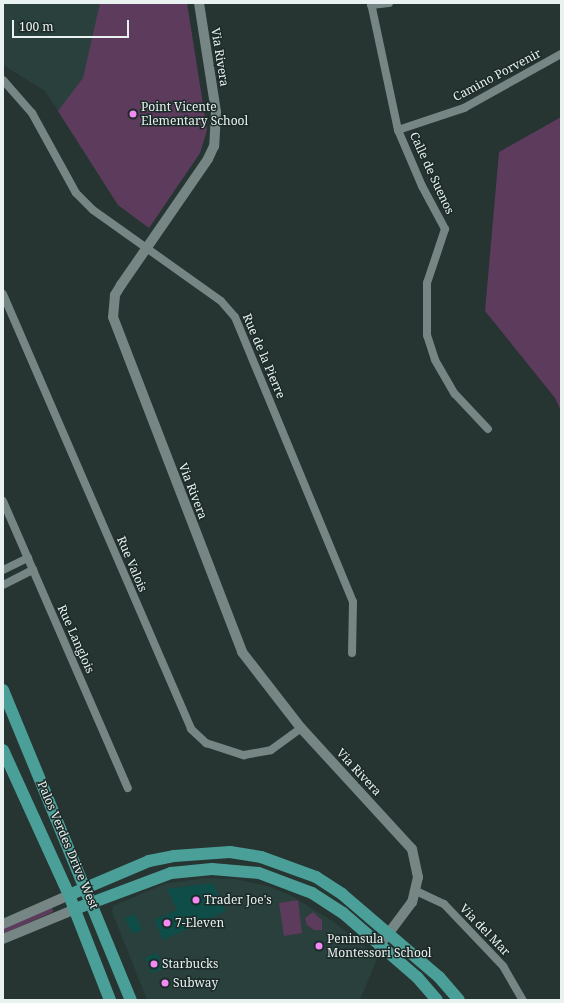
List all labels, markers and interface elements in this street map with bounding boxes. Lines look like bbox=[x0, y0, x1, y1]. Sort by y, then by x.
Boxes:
scale bar bbox=[14, 12, 131, 38]
text: 100 m bbox=[19, 18, 54, 35]
street label: Via Rivera bbox=[208, 27, 232, 87]
street label: Camino Porvenir bbox=[451, 46, 543, 104]
place label: Point Vicente Elementary School bbox=[141, 100, 248, 128]
marker: Point Vicente Elementary School bbox=[128, 109, 138, 119]
street label: Calle de Suenos bbox=[407, 130, 457, 216]
street label: Rue de la Pierre bbox=[240, 311, 288, 401]
street label: Via Rivera bbox=[176, 461, 210, 521]
street label: Rue Valois bbox=[114, 534, 150, 594]
street label: Rue Langlois bbox=[55, 603, 97, 675]
street label: Via Rivera bbox=[334, 745, 384, 799]
street label: Palos Verdes Drive West bbox=[34, 779, 102, 911]
place label: Trader Joe's bbox=[204, 893, 272, 907]
marker: Trader Joe's bbox=[191, 895, 201, 905]
street label: Via del Mar bbox=[457, 901, 513, 959]
place label: 7-Eleven bbox=[175, 916, 224, 930]
marker: 7-Eleven bbox=[162, 918, 172, 928]
place label: Peninsula Montessori School bbox=[327, 932, 432, 960]
marker: Peninsula Montessori School bbox=[314, 941, 324, 951]
place label: Starbucks bbox=[162, 957, 218, 971]
marker: Starbucks bbox=[149, 959, 159, 969]
place label: Subway bbox=[173, 976, 218, 990]
marker: Subway bbox=[160, 978, 170, 988]

